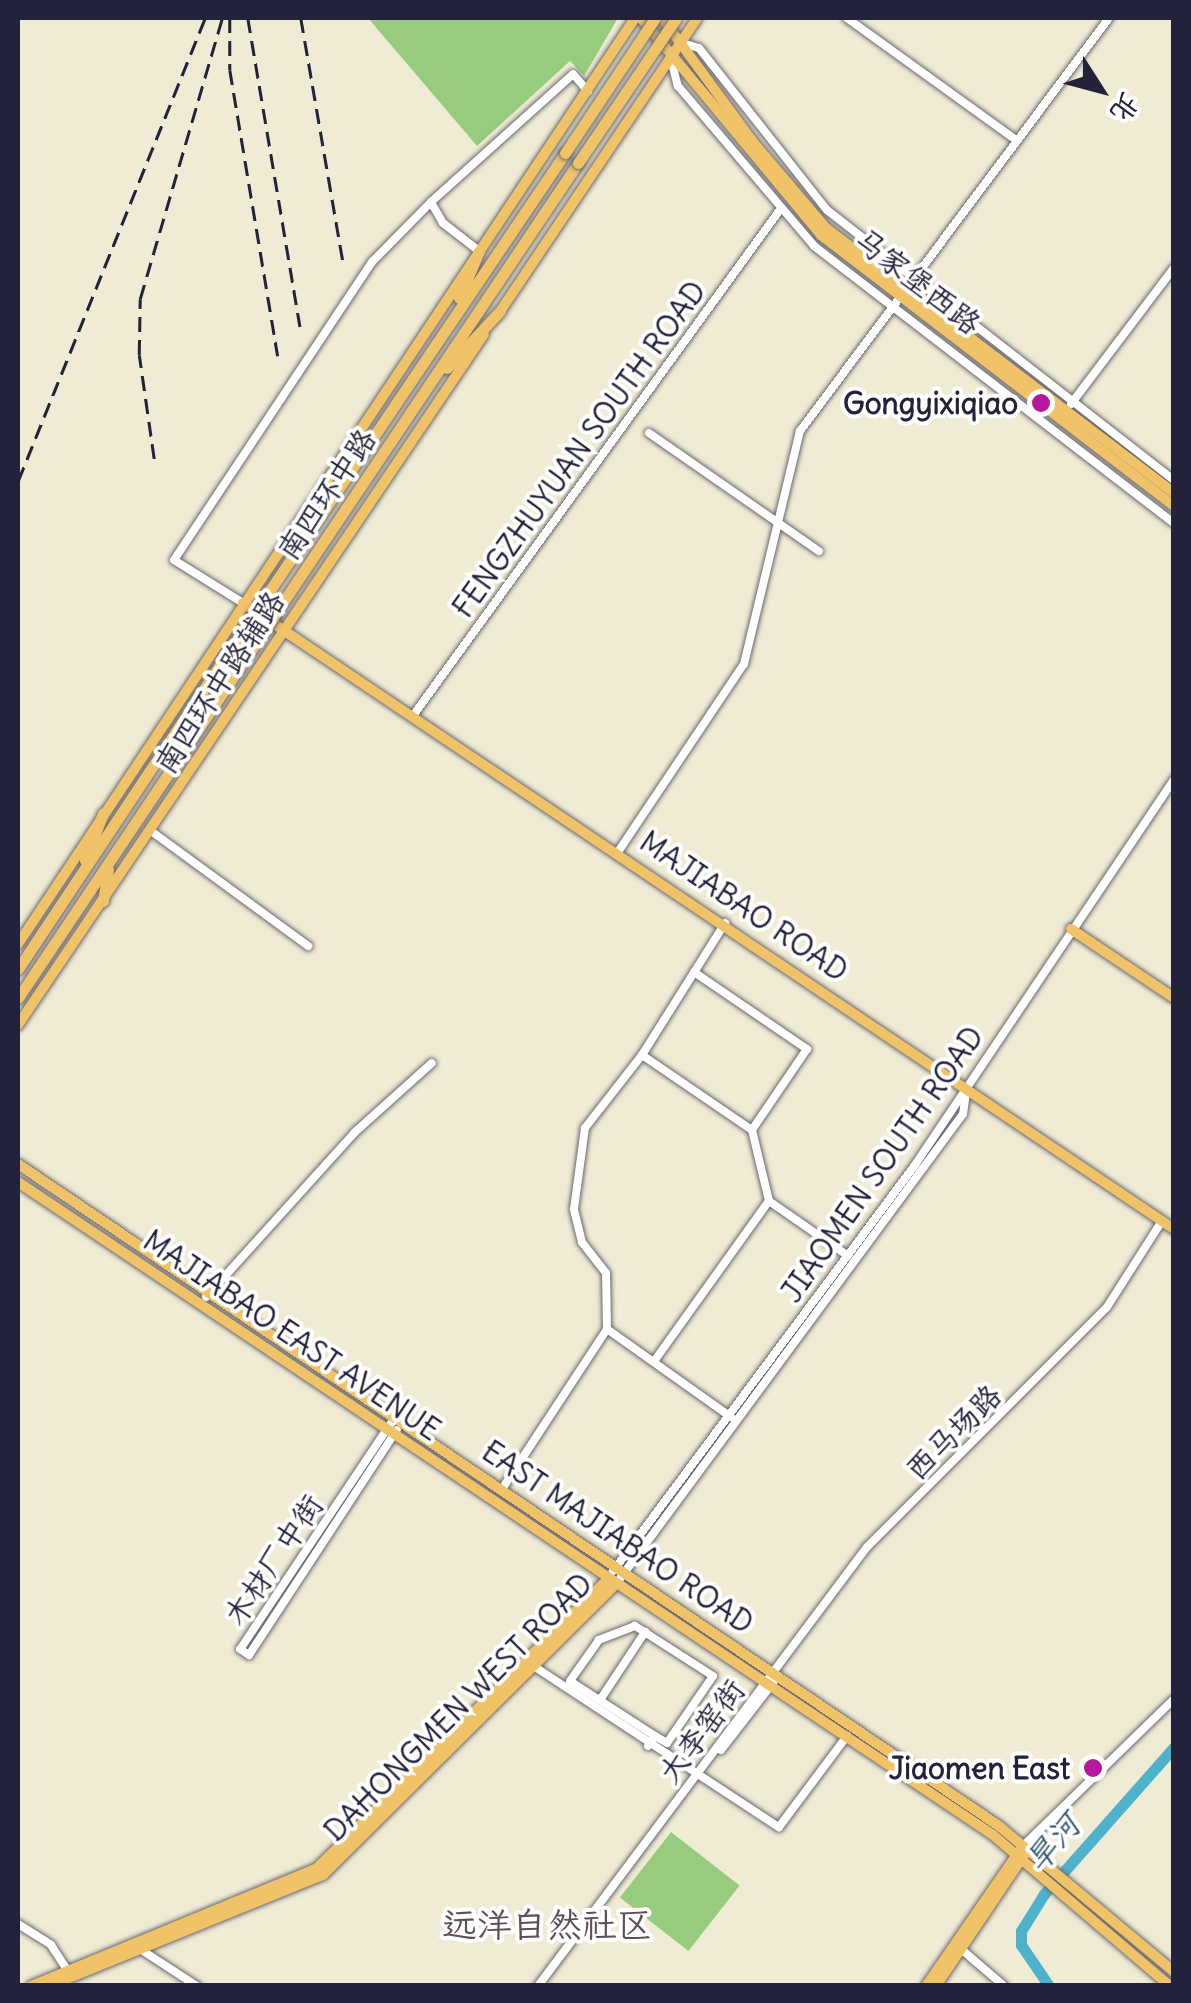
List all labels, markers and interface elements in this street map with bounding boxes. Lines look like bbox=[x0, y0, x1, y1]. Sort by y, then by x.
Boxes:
north arrow bbox=[1051, 40, 1151, 140]
text: 北 bbox=[1102, 86, 1148, 130]
street label: 马家堡西路 bbox=[848, 221, 988, 341]
street label: FENGZHUYUAN SOUTH ROAD bbox=[445, 274, 713, 624]
place label: Gongyixiqiao bbox=[843, 385, 1018, 421]
marker: Gongyixiqiao bbox=[1028, 390, 1054, 416]
street label: 南四环中路 bbox=[269, 422, 383, 566]
street label: 南四环中路辅路 bbox=[147, 584, 291, 780]
street label: MAJIABAO ROAD bbox=[633, 823, 855, 989]
street label: JIAOMEN SOUTH ROAD bbox=[773, 1019, 991, 1309]
street label: MAJIABAO EAST AVENUE bbox=[137, 1222, 447, 1448]
street label: 西马场路 bbox=[898, 1377, 1008, 1487]
street label: EAST MAJIABAO ROAD bbox=[475, 1433, 761, 1641]
street label: 木材厂中街 bbox=[216, 1488, 330, 1632]
street label: DAHONGMEN WEST ROAD bbox=[316, 1565, 600, 1849]
street label: 大李窑街 bbox=[651, 1672, 751, 1790]
place label: Jiaomen East bbox=[889, 1750, 1070, 1786]
marker: Jiaomen East bbox=[1080, 1755, 1106, 1781]
water label: 旱河 bbox=[1018, 1806, 1088, 1880]
district label: 远洋自然社区 bbox=[442, 1903, 652, 1945]

